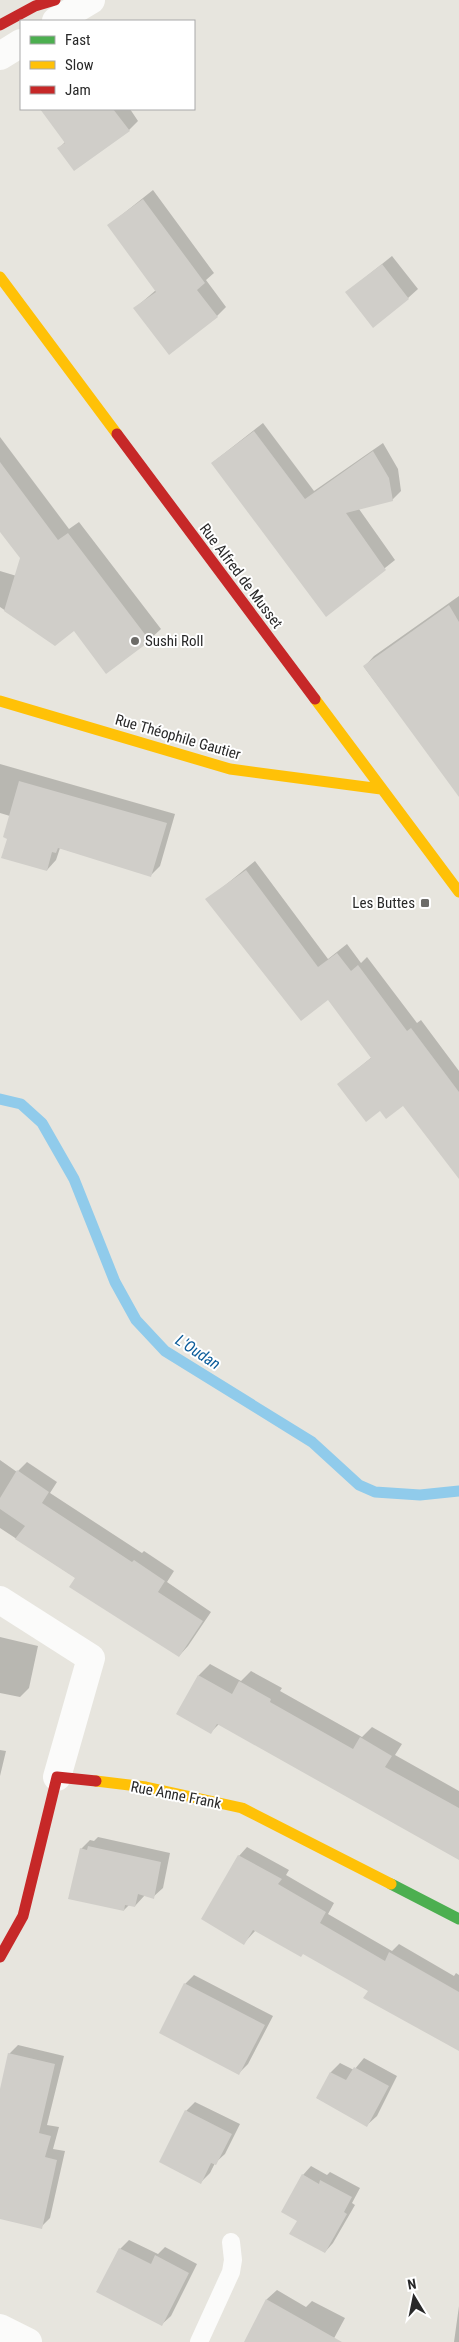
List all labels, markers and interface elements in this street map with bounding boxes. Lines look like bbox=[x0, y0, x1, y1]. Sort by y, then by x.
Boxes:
legend bbox=[20, 20, 195, 110]
text: Fast bbox=[65, 31, 90, 49]
text: Slow bbox=[65, 56, 94, 74]
text: Jam bbox=[65, 81, 91, 99]
street label: Rue Alfred de Musset bbox=[196, 520, 286, 632]
place label: Sushi Roll bbox=[145, 632, 203, 650]
marker: Sushi Roll bbox=[129, 635, 141, 647]
street label: Rue Théophile Gautier bbox=[113, 710, 243, 764]
place label: Les Buttes bbox=[352, 894, 415, 912]
marker: Les Buttes bbox=[419, 897, 431, 909]
water label: L'Oudan bbox=[172, 1331, 224, 1373]
street label: Rue Anne Frank bbox=[129, 1777, 223, 1813]
north arrow bbox=[389, 2272, 439, 2322]
text: N bbox=[406, 2276, 417, 2293]

